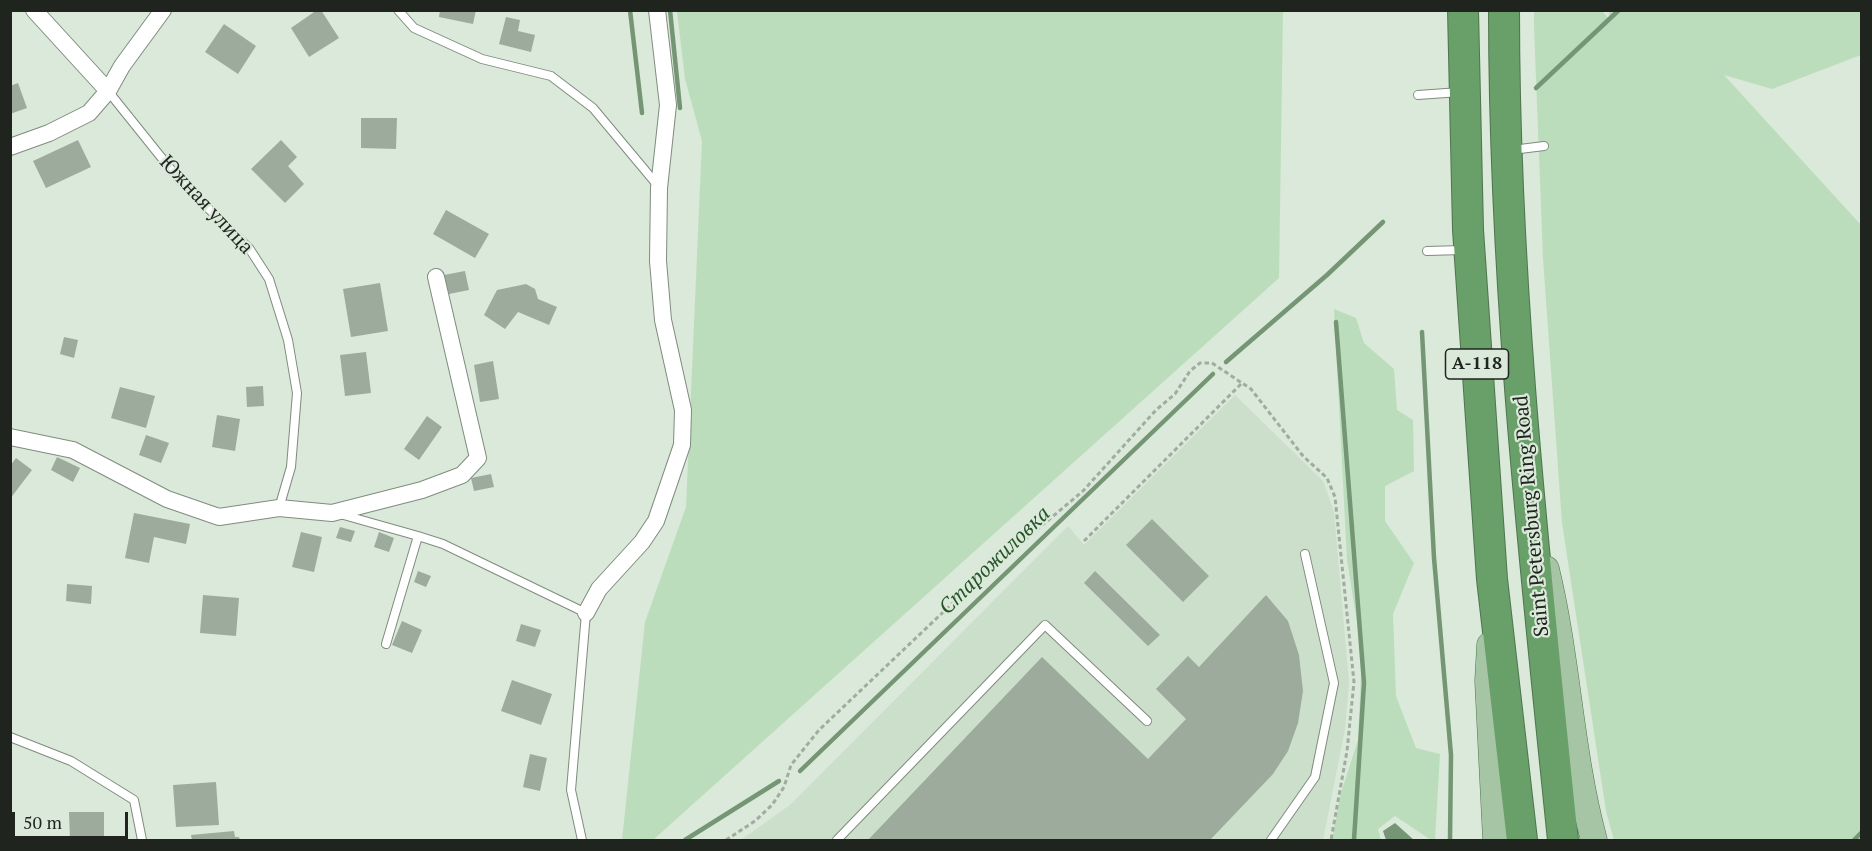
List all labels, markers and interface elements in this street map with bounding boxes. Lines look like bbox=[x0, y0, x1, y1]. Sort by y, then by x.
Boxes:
street label: Южная улица bbox=[154, 151, 258, 259]
road number: А-118 bbox=[1446, 349, 1508, 379]
street label: Saint Petersburg Ring Road bbox=[1509, 394, 1555, 638]
water label: Старожиловка bbox=[934, 502, 1056, 620]
scale bar bbox=[15, 800, 130, 838]
text: 50 m bbox=[23, 810, 62, 834]

